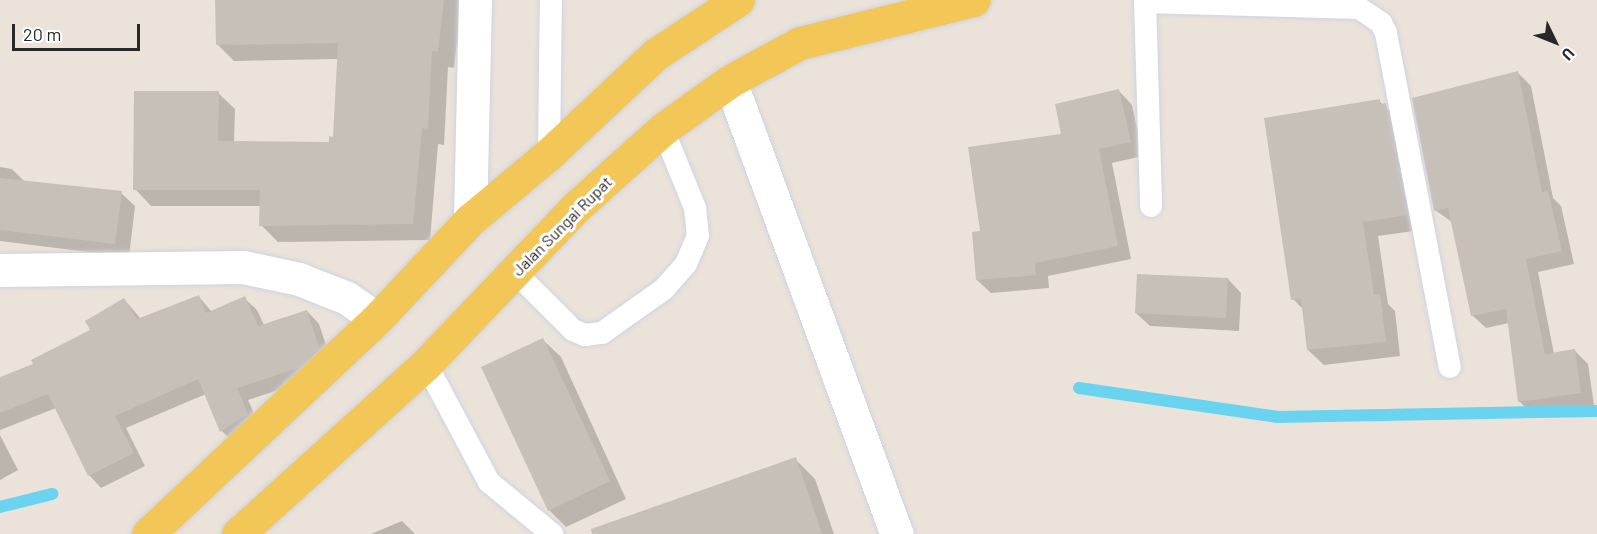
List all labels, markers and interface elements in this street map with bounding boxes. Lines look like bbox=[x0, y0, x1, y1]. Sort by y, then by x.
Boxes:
scale bar bbox=[15, 12, 142, 50]
north arrow bbox=[1525, 12, 1585, 72]
text: 20 m bbox=[23, 23, 61, 45]
text: U bbox=[1558, 44, 1579, 65]
street label: Jalan Sungai Rupat bbox=[508, 172, 616, 280]

